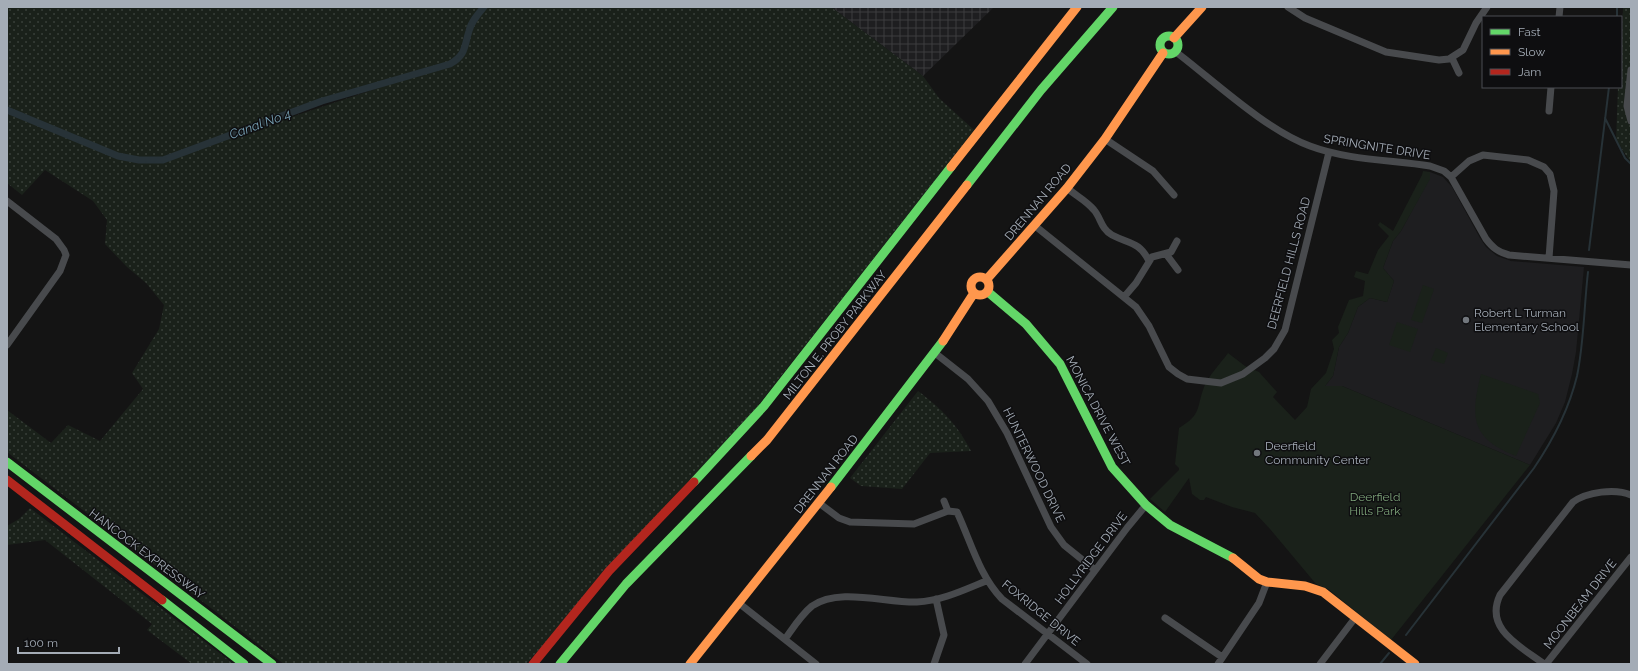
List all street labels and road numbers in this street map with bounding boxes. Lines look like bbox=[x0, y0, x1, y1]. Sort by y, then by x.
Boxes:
street label: SPRINGNITE DRIVE bbox=[1322, 132, 1432, 162]
street label: DRENNAN ROAD bbox=[1002, 160, 1074, 243]
street label: DEERFIELD HILLS ROAD bbox=[1265, 195, 1314, 331]
street label: MILTON E. PROBY PARKWAY bbox=[780, 268, 890, 402]
street label: MONICA DRIVE WEST bbox=[1063, 354, 1133, 469]
street label: HUNTERWOOD DRIVE bbox=[1000, 405, 1068, 525]
street label: DRENNAN ROAD bbox=[791, 432, 861, 516]
street label: HANCOCK EXPRESSWAY bbox=[87, 506, 208, 602]
street label: HOLLYRIDGE DRIVE bbox=[1052, 509, 1130, 607]
street label: MOONBEAM DRIVE bbox=[1541, 556, 1619, 652]
street label: FOXRIDGE DRIVE bbox=[999, 577, 1083, 649]

